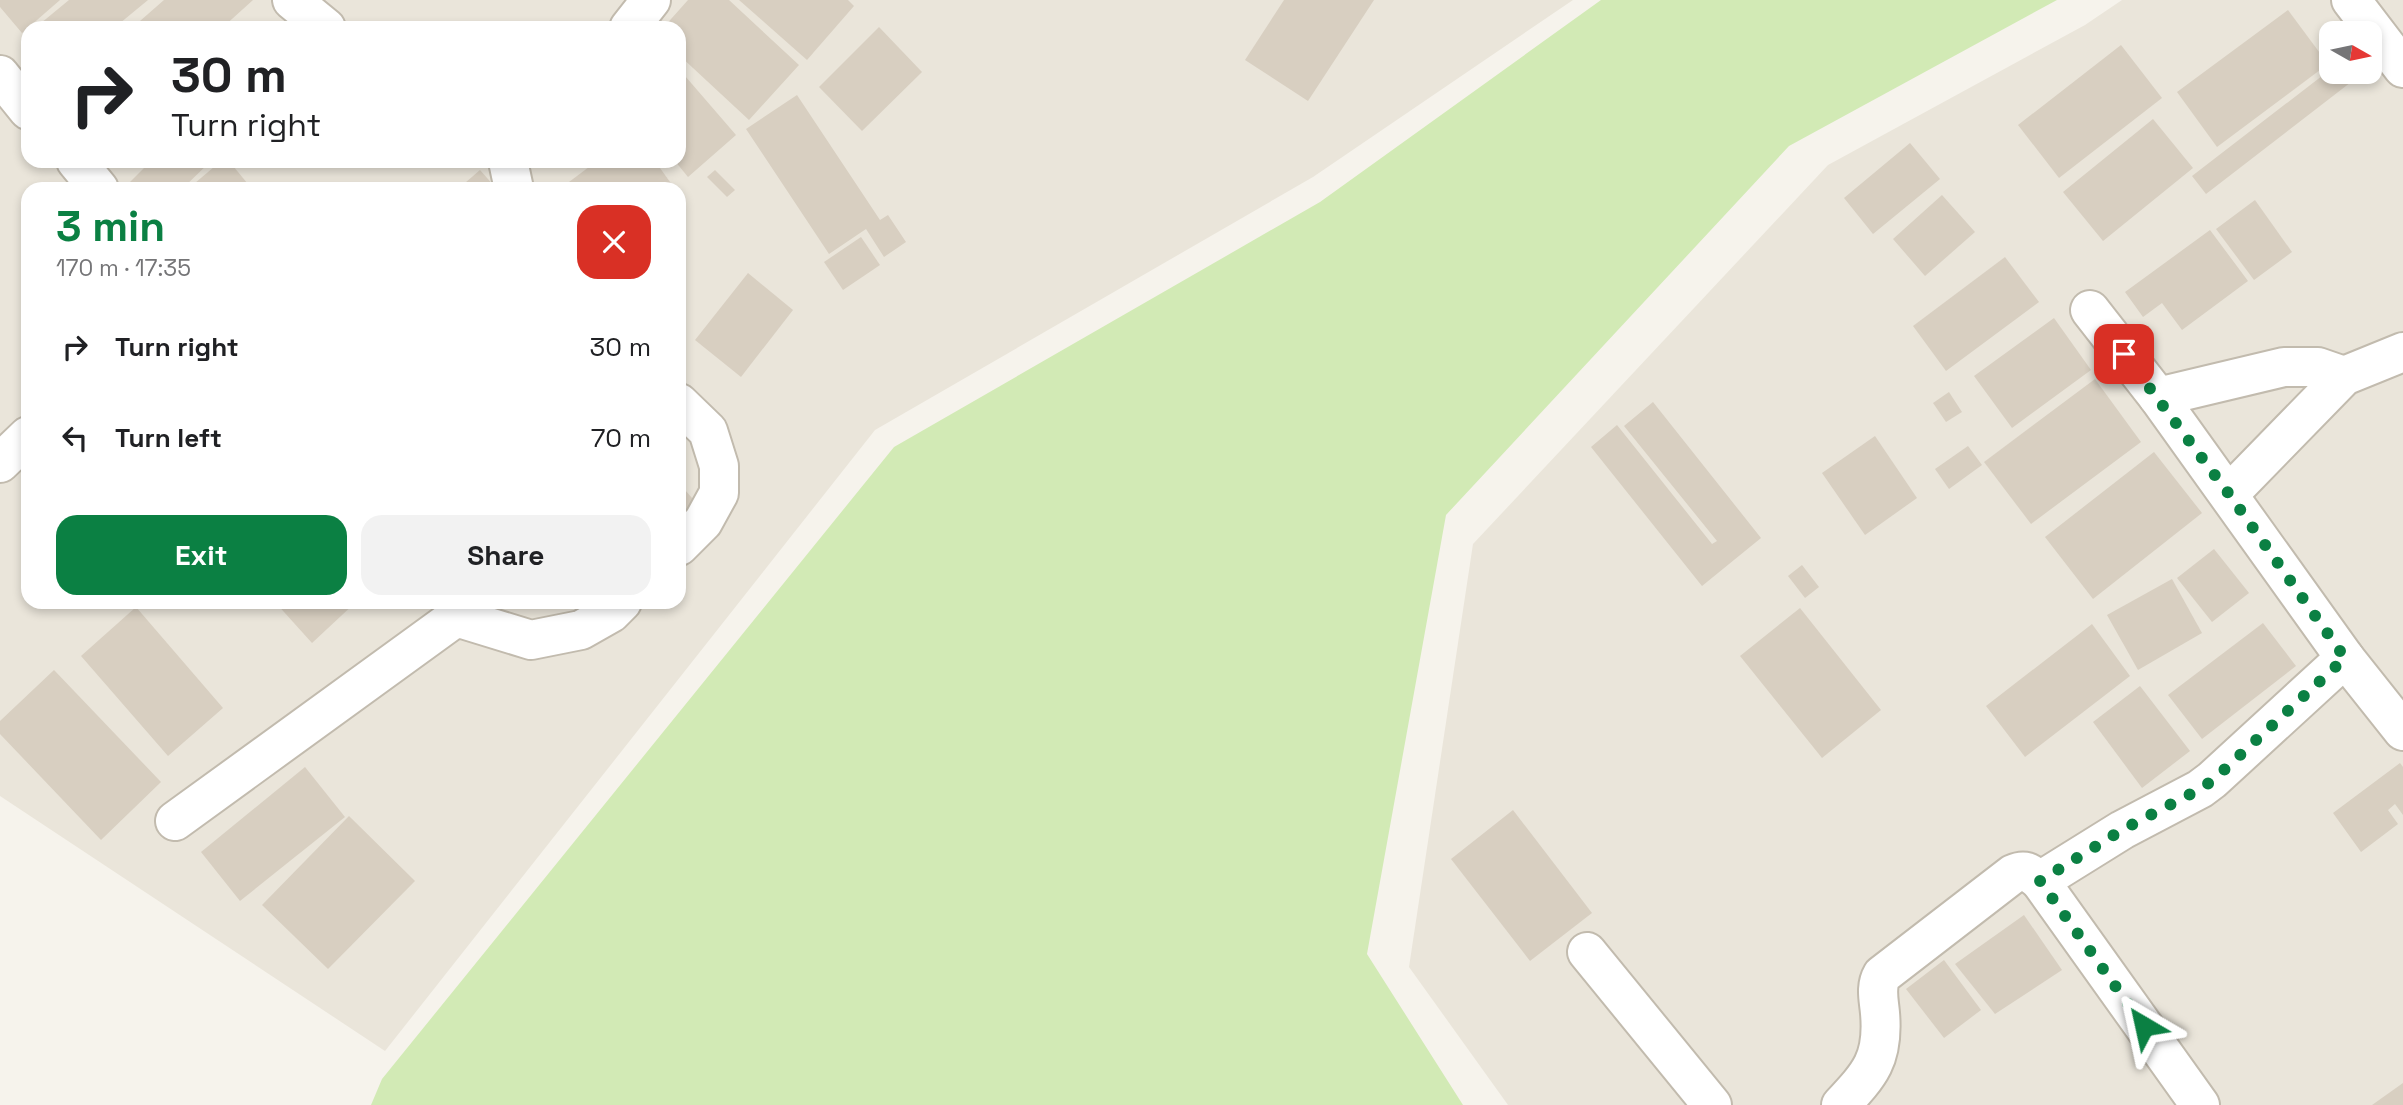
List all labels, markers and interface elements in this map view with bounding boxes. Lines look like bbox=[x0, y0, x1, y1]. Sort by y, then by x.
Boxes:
north arrow bbox=[2319, 21, 2382, 84]
map controls bbox=[2319, 21, 2382, 84]
text: 30 m bbox=[171, 44, 287, 106]
icon: right bbox=[56, 49, 147, 140]
text: Turn right bbox=[171, 105, 321, 145]
text: 3 min bbox=[56, 200, 165, 253]
button: close bbox=[577, 205, 651, 279]
text: 170 m · 17:35 bbox=[56, 253, 191, 283]
pin bbox=[2094, 324, 2154, 384]
icon: right bbox=[56, 328, 94, 366]
text: Turn right bbox=[115, 330, 239, 364]
text: 30 m bbox=[590, 330, 651, 364]
icon: arrive bbox=[2105, 335, 2143, 373]
icon: left bbox=[56, 419, 94, 457]
text: Turn left bbox=[115, 421, 222, 455]
text: 70 m bbox=[591, 421, 651, 455]
button: Exit bbox=[56, 515, 347, 595]
button: Share bbox=[361, 515, 651, 595]
position arrow bbox=[2107, 989, 2181, 1063]

